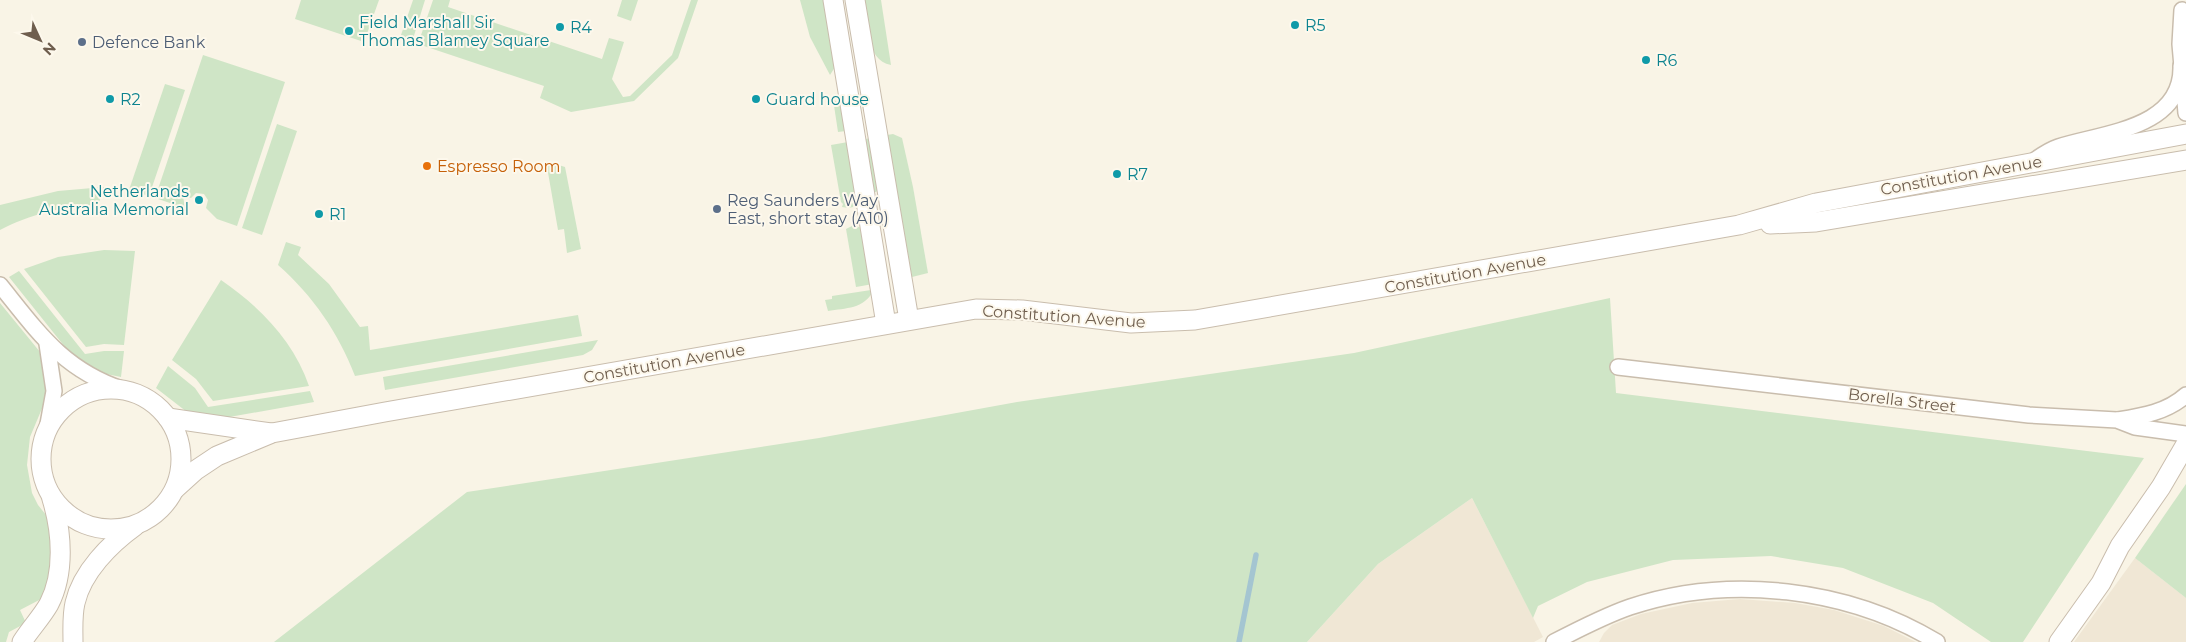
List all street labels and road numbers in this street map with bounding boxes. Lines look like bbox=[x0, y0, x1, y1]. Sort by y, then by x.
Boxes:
street label: Constitution Avenue bbox=[1879, 152, 2043, 199]
street label: Constitution Avenue bbox=[1383, 250, 1547, 297]
street label: Constitution Avenue bbox=[982, 301, 1146, 332]
street label: Constitution Avenue bbox=[582, 340, 746, 387]
street label: Borella Street bbox=[1847, 384, 1957, 417]

